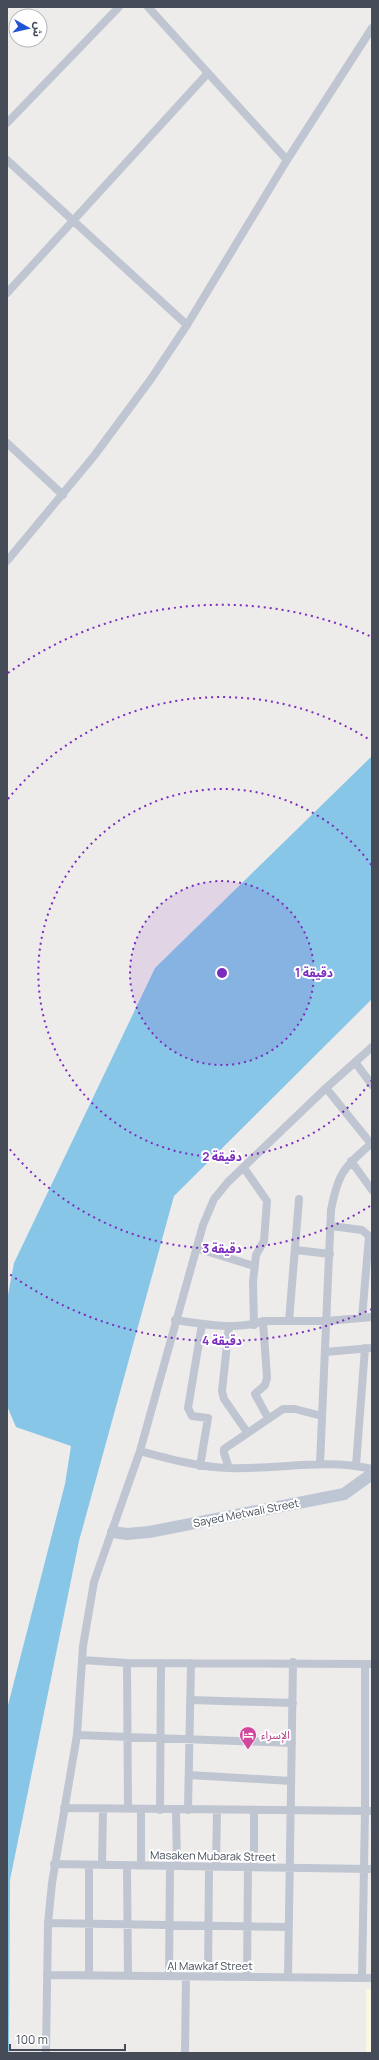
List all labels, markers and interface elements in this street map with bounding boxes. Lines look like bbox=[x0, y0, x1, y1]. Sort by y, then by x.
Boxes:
north arrow bbox=[8, 8, 48, 48]
text: ش bbox=[30, 21, 47, 38]
text: 1 دقيقة bbox=[295, 964, 333, 981]
centre of rings bbox=[215, 966, 229, 980]
text: 2 دقيقة bbox=[202, 1148, 242, 1165]
text: 3 دقيقة bbox=[202, 1240, 242, 1257]
text: 4 دقيقة bbox=[202, 1332, 242, 1349]
street label: Sayed Metwali Street bbox=[192, 1495, 300, 1530]
hotel icon: الإسراء bbox=[238, 1725, 258, 1750]
place label: الإسراء bbox=[261, 1727, 290, 1743]
street label: Masaken Mubarak Street bbox=[150, 1847, 276, 1864]
street label: Al Mawkaf Street bbox=[167, 1958, 253, 1973]
scale bar bbox=[10, 2026, 125, 2052]
text: 100 m bbox=[16, 2031, 48, 2048]

